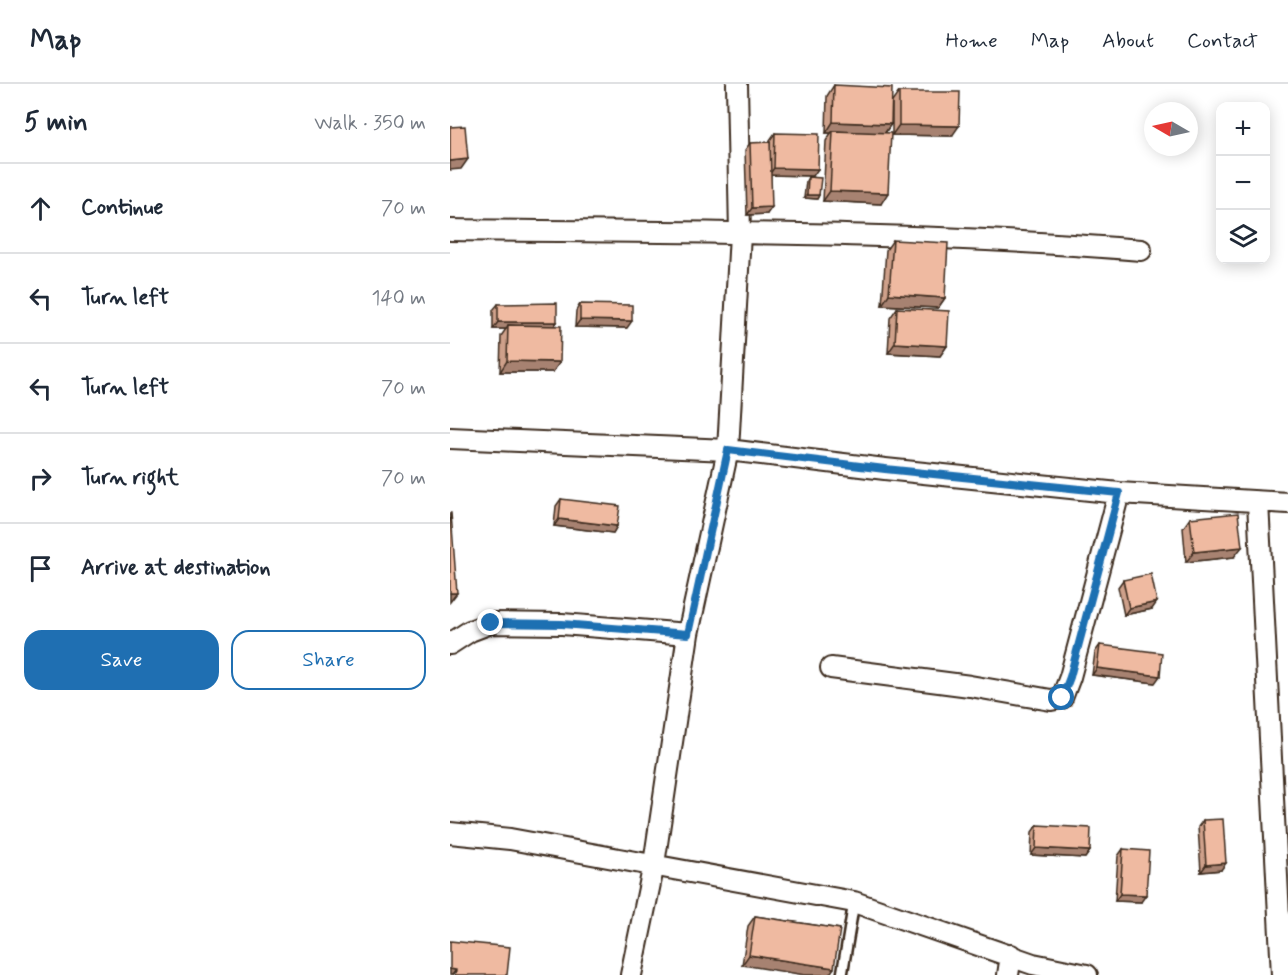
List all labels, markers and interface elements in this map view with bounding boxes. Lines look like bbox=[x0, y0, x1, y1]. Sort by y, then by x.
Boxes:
text: Map bbox=[30, 23, 81, 60]
text: Home bbox=[946, 27, 998, 55]
text: Map bbox=[1031, 27, 1069, 55]
text: About bbox=[1102, 27, 1154, 55]
text: Contact bbox=[1187, 27, 1258, 55]
north arrow bbox=[1144, 102, 1198, 156]
map controls bbox=[1216, 102, 1270, 264]
button: + bbox=[1216, 102, 1270, 156]
text: 5 min bbox=[24, 106, 88, 140]
text: Walk · 350 m bbox=[314, 110, 426, 137]
button: − bbox=[1216, 156, 1270, 210]
icon: ahead bbox=[24, 192, 57, 225]
text: Continue bbox=[81, 194, 163, 222]
text: 70 m bbox=[381, 195, 426, 222]
button: layers bbox=[1216, 210, 1270, 264]
icon: left bbox=[24, 282, 57, 315]
text: Turn left bbox=[81, 284, 169, 312]
text: 140 m bbox=[372, 285, 426, 312]
icon: left bbox=[24, 372, 57, 405]
text: Turn left bbox=[81, 374, 169, 402]
text: 70 m bbox=[381, 375, 426, 402]
icon: right bbox=[24, 462, 57, 495]
text: Turn right bbox=[81, 464, 179, 492]
text: 70 m bbox=[381, 465, 426, 492]
icon: arrive bbox=[24, 552, 57, 585]
text: Arrive at destination bbox=[81, 554, 271, 582]
route end bbox=[477, 609, 503, 635]
button: Save bbox=[24, 630, 219, 690]
button: Share bbox=[231, 630, 426, 690]
route start bbox=[1048, 684, 1074, 710]

